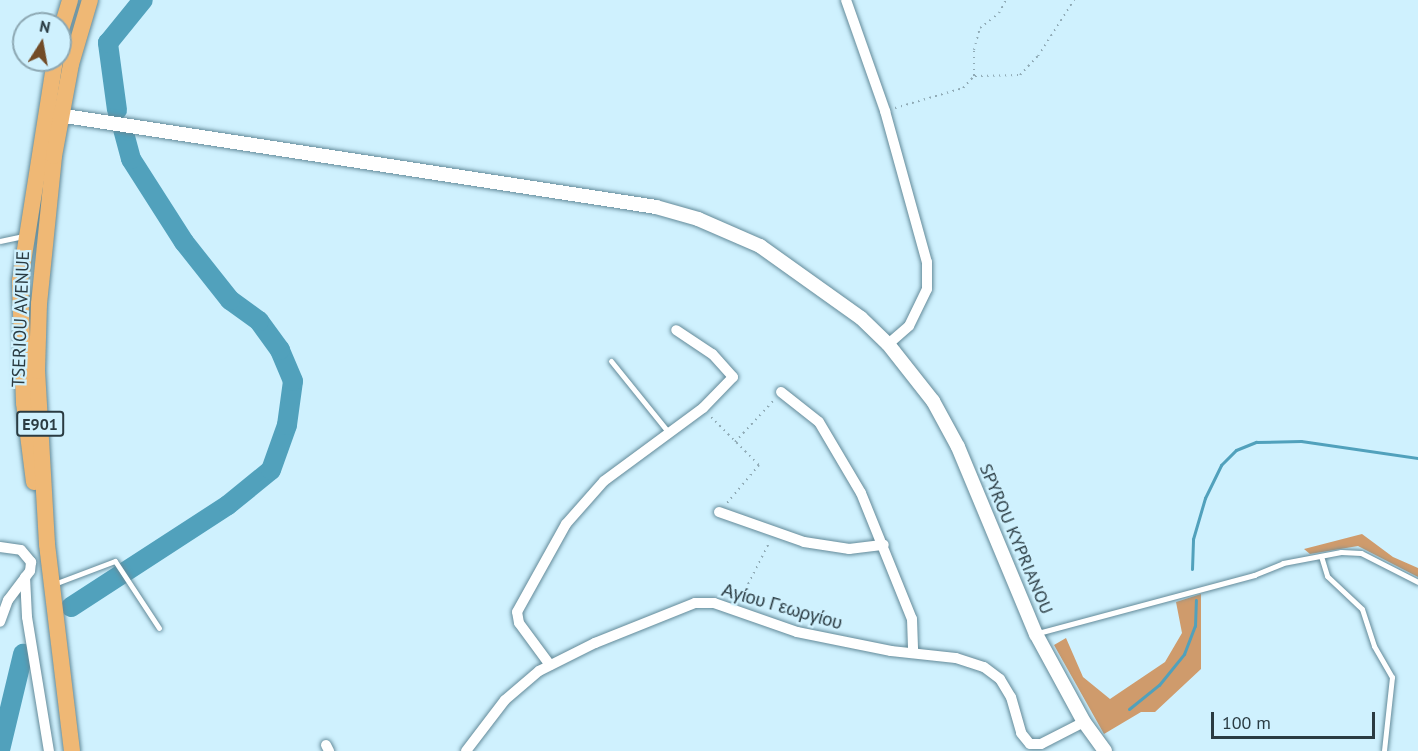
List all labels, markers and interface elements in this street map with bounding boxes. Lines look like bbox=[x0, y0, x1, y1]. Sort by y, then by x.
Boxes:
north arrow bbox=[12, 12, 72, 72]
text: N bbox=[38, 15, 52, 37]
street label: TSERIOU AVENUE bbox=[8, 250, 34, 388]
road number: E901 bbox=[16, 411, 64, 437]
street label: SPYROU KYPRIANOU bbox=[975, 461, 1057, 617]
street label: Αγίου Γεωργίου bbox=[719, 579, 845, 635]
scale bar bbox=[1214, 700, 1378, 738]
text: 100 m bbox=[1222, 711, 1271, 734]

